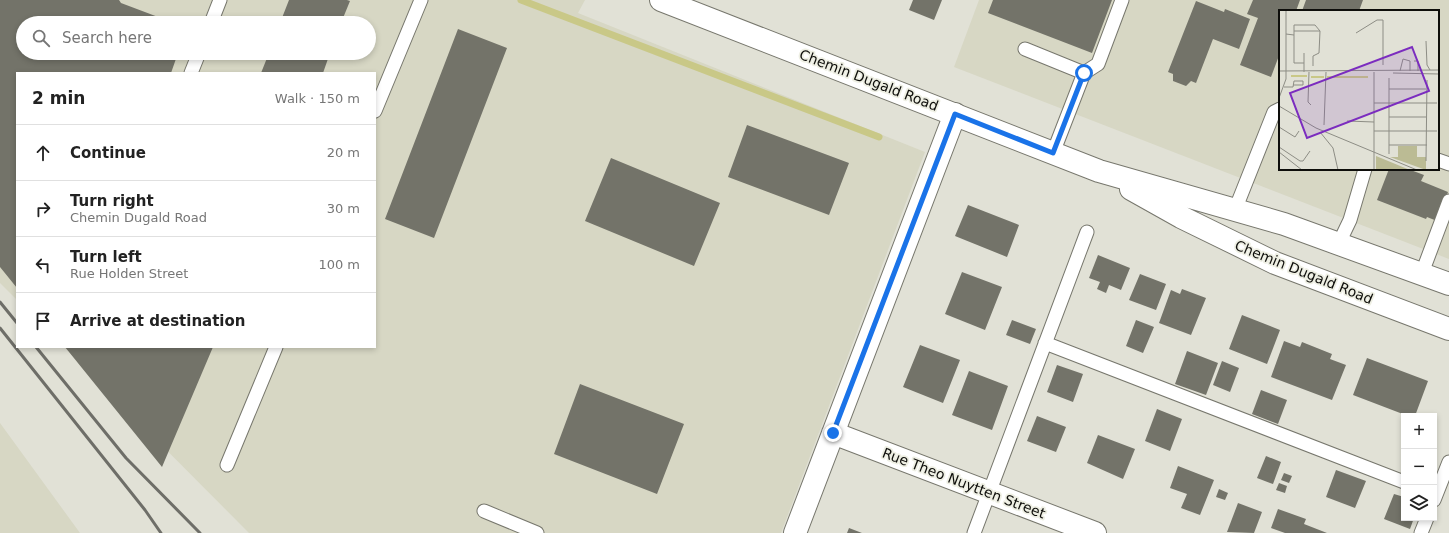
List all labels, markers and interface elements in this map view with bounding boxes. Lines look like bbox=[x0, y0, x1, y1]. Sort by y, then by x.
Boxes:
inset map bbox=[1279, 10, 1439, 170]
search box bbox=[16, 16, 376, 60]
icon: search bbox=[30, 27, 52, 49]
text: Search here bbox=[62, 29, 152, 47]
street label: Chemin Dugald Road bbox=[797, 46, 941, 114]
route start bbox=[1075, 64, 1093, 82]
text: 2 min bbox=[32, 88, 85, 108]
text: Walk · 150 m bbox=[275, 91, 360, 106]
icon: ahead bbox=[32, 142, 54, 164]
text: Continue bbox=[70, 144, 146, 162]
text: 20 m bbox=[327, 145, 360, 160]
text: Turn right bbox=[70, 192, 154, 210]
icon: right bbox=[32, 198, 54, 220]
text: 30 m bbox=[327, 201, 360, 216]
text: Chemin Dugald Road bbox=[70, 210, 207, 225]
street label: Chemin Dugald Road bbox=[1233, 237, 1375, 307]
text: Turn left bbox=[70, 248, 142, 266]
icon: left bbox=[32, 254, 54, 276]
text: 100 m bbox=[318, 257, 360, 272]
text: Rue Holden Street bbox=[70, 266, 188, 281]
icon: arrive bbox=[32, 310, 54, 332]
text: Arrive at destination bbox=[70, 312, 245, 330]
map controls bbox=[1401, 413, 1437, 521]
button: + bbox=[1401, 413, 1437, 449]
route end bbox=[824, 424, 842, 442]
street label: Rue Theo Nuytten Street bbox=[880, 444, 1048, 522]
button: − bbox=[1401, 449, 1437, 485]
button: layers bbox=[1401, 485, 1437, 521]

